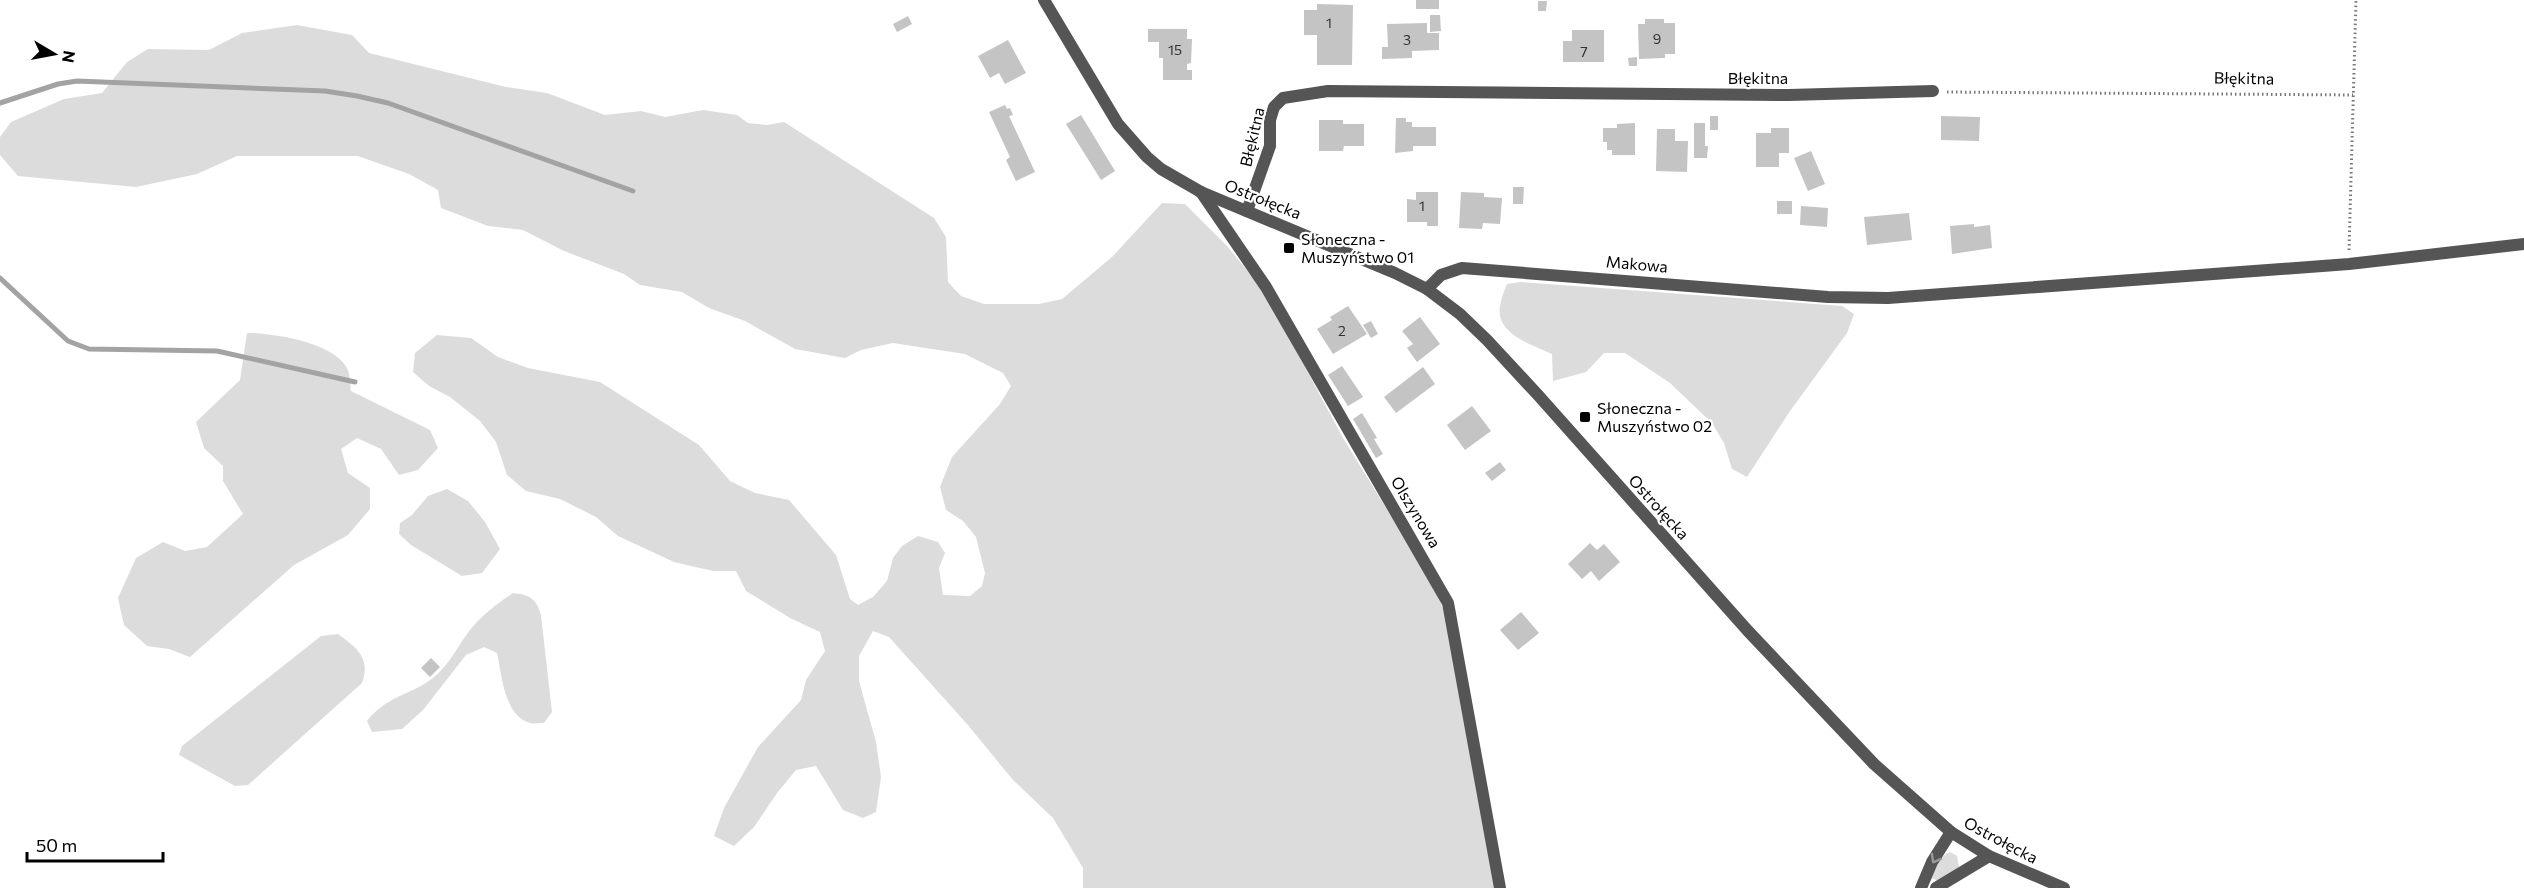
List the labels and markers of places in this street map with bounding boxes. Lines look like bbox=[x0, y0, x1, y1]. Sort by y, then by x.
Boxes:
place label: Słoneczna - Muszyństwo 01 bbox=[1301, 229, 1414, 266]
marker: Słoneczna - Muszyństwo 01 bbox=[1282, 241, 1296, 255]
place label: Słoneczna - Muszyństwo 02 bbox=[1597, 398, 1712, 435]
marker: Słoneczna - Muszyństwo 02 bbox=[1578, 410, 1592, 424]

